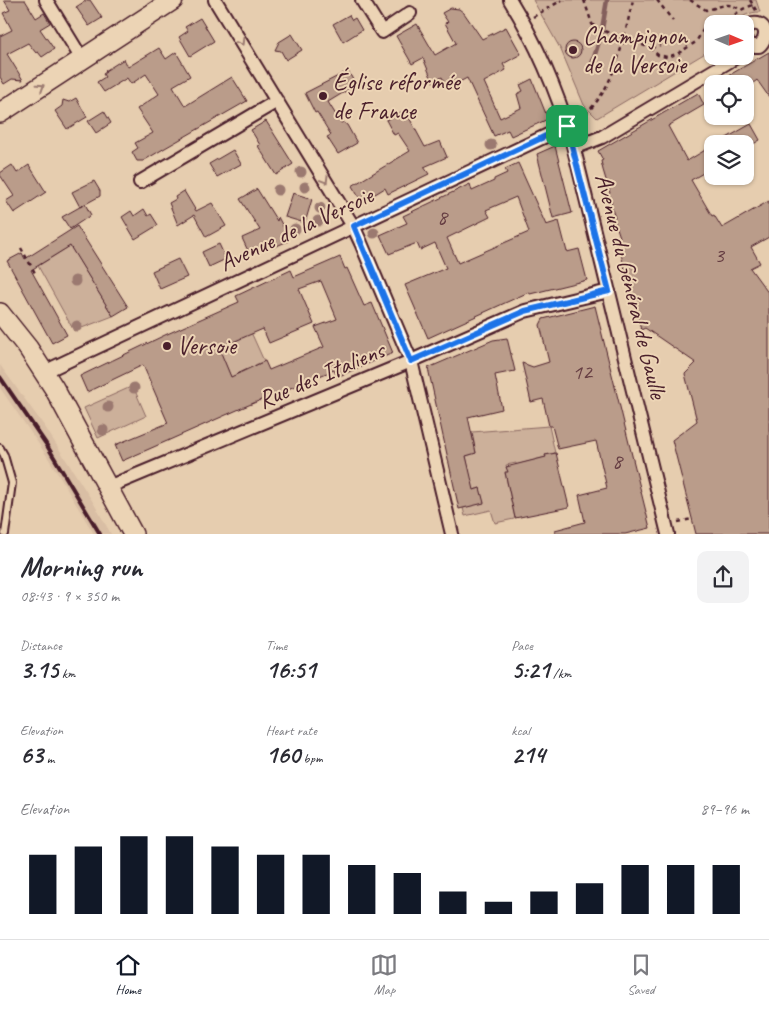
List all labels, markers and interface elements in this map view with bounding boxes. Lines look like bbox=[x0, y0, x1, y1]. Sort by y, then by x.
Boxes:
north arrow bbox=[704, 15, 754, 65]
map controls bbox=[704, 15, 754, 185]
place label: Champignon de la Versoie bbox=[583, 20, 689, 81]
one-way arrow bbox=[234, 36, 244, 45]
marker: Champignon de la Versoie bbox=[567, 44, 579, 56]
place label: Église réformée de France bbox=[333, 66, 462, 127]
button: locate bbox=[704, 75, 754, 125]
one-way arrow bbox=[35, 83, 44, 93]
marker: Église réformée de France bbox=[317, 90, 329, 102]
pin bbox=[546, 105, 588, 147]
icon: arrive bbox=[553, 112, 581, 140]
button: layers bbox=[704, 135, 754, 185]
street label: Avenue du Général de Gaulle bbox=[588, 170, 675, 404]
one-way arrow bbox=[319, 175, 329, 184]
street label: Avenue de la Versoie bbox=[214, 179, 380, 279]
house number: 8 bbox=[437, 203, 449, 231]
house number: 3 bbox=[714, 241, 726, 269]
place label: Versoie bbox=[177, 330, 238, 362]
street label: Rue des Italiens bbox=[253, 333, 391, 416]
marker: Versoie bbox=[161, 340, 173, 352]
house number: 12 bbox=[572, 358, 594, 386]
house number: 8 bbox=[612, 447, 624, 475]
text: Morning run bbox=[20, 549, 142, 584]
button: share bbox=[697, 551, 749, 603]
text: 08:43 · 9 × 350 m bbox=[20, 586, 119, 606]
text: Distance bbox=[20, 637, 62, 654]
text: Time bbox=[266, 637, 287, 654]
text: Pace bbox=[511, 637, 533, 654]
text: 3.15 bbox=[20, 654, 58, 686]
text: 16:51 bbox=[266, 654, 316, 686]
text: 5:21 bbox=[511, 654, 550, 686]
text: km bbox=[58, 665, 75, 682]
text: /km bbox=[550, 665, 571, 682]
text: Elevation bbox=[20, 722, 63, 739]
text: Heart rate bbox=[266, 722, 317, 739]
text: kcal bbox=[511, 722, 530, 739]
text: 63 bbox=[20, 739, 43, 771]
text: 160 bbox=[266, 739, 300, 771]
text: 214 bbox=[511, 739, 545, 771]
text: m bbox=[43, 750, 54, 767]
text: bpm bbox=[300, 750, 323, 767]
text: Elevation bbox=[20, 799, 69, 819]
text: 89–96 m bbox=[700, 799, 749, 819]
tab: Home bbox=[114, 951, 142, 998]
tab: Map bbox=[370, 951, 398, 998]
tab: Saved bbox=[627, 951, 655, 998]

